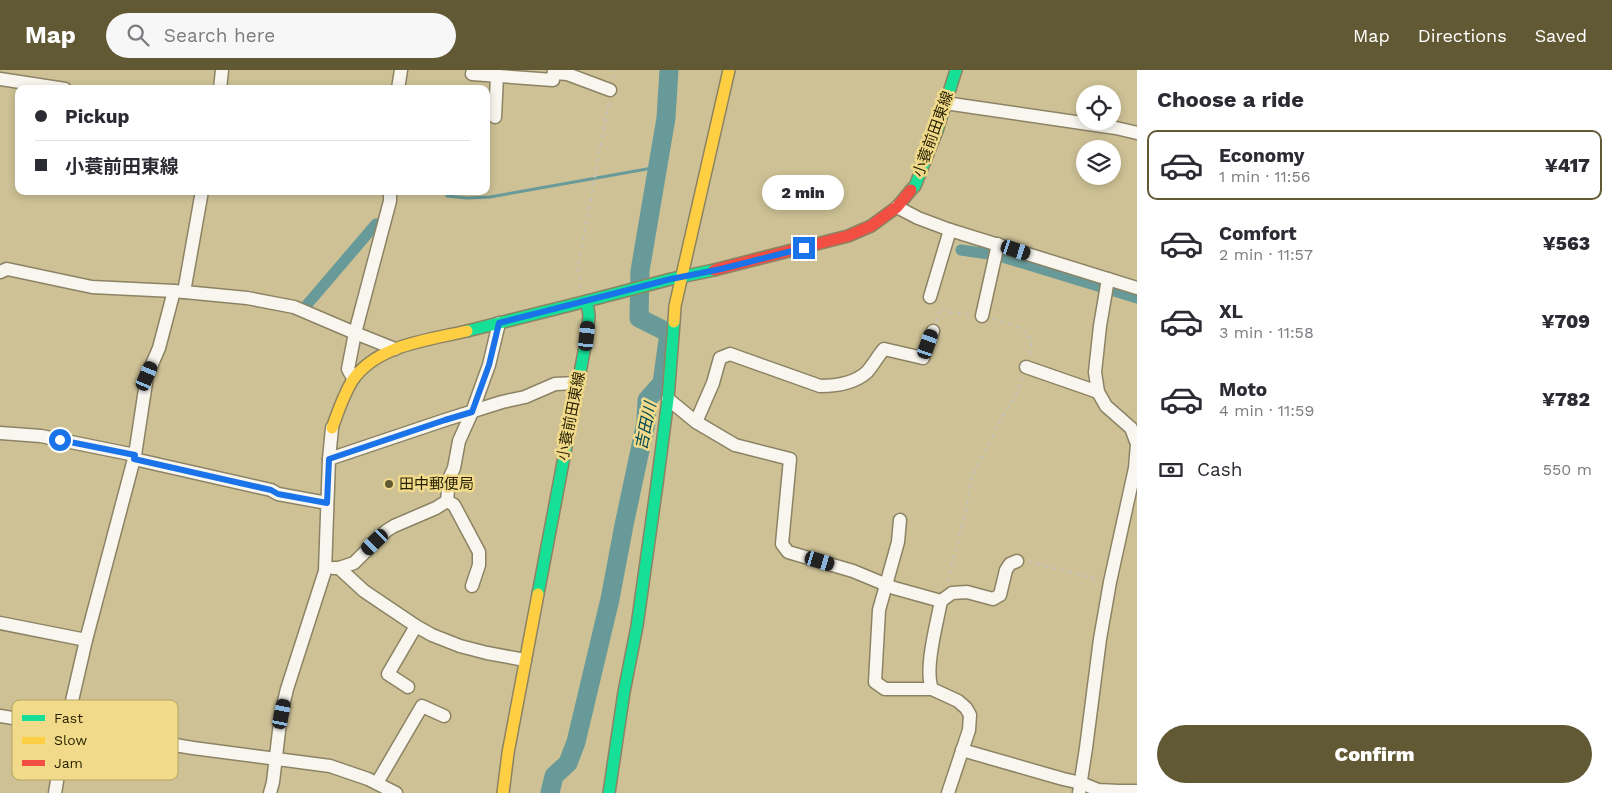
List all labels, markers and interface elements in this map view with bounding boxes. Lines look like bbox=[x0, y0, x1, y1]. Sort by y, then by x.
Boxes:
search box bbox=[106, 13, 456, 58]
text: Map bbox=[25, 21, 76, 49]
icon: search bbox=[124, 21, 152, 49]
text: Search here bbox=[164, 24, 275, 47]
text: Map bbox=[1353, 25, 1390, 46]
text: Directions bbox=[1418, 25, 1507, 46]
text: Saved bbox=[1535, 25, 1587, 46]
map controls bbox=[1076, 85, 1121, 185]
button: locate bbox=[1076, 85, 1121, 130]
text: Choose a ride bbox=[1157, 87, 1304, 112]
street label: 小蓑前田東線 bbox=[909, 89, 957, 179]
text: Pickup bbox=[65, 105, 129, 128]
button: layers bbox=[1076, 140, 1121, 185]
icon: car bbox=[1159, 143, 1204, 188]
text: Economy bbox=[1219, 144, 1304, 167]
text: ¥417 bbox=[1545, 154, 1590, 177]
text: 小蓑前田東線 bbox=[65, 155, 179, 178]
text: 1 min · 11:56 bbox=[1219, 167, 1311, 186]
callout: 2 min bbox=[763, 176, 845, 210]
text: 2 min bbox=[781, 183, 825, 202]
icon: car bbox=[1159, 221, 1204, 266]
text: Comfort bbox=[1219, 222, 1297, 245]
text: ¥563 bbox=[1543, 232, 1590, 255]
route end bbox=[793, 237, 815, 259]
car bbox=[999, 238, 1032, 262]
text: 2 min · 11:57 bbox=[1219, 245, 1313, 264]
icon: car bbox=[1159, 299, 1204, 344]
text: XL bbox=[1219, 300, 1243, 323]
text: ¥709 bbox=[1542, 310, 1590, 333]
car bbox=[577, 320, 596, 352]
text: 3 min · 11:58 bbox=[1219, 323, 1314, 342]
car bbox=[916, 327, 939, 361]
car bbox=[134, 359, 159, 393]
street label: 小蓑前田東線 bbox=[554, 370, 588, 462]
icon: car bbox=[1159, 377, 1204, 422]
text: Moto bbox=[1219, 378, 1267, 401]
text: ¥782 bbox=[1542, 388, 1590, 411]
water label: 吉田川 bbox=[631, 399, 660, 452]
text: 4 min · 11:59 bbox=[1219, 401, 1314, 420]
route start bbox=[49, 429, 71, 451]
icon: cash bbox=[1157, 456, 1185, 484]
text: Cash bbox=[1197, 458, 1243, 481]
text: 550 m bbox=[1543, 460, 1592, 479]
place label: 田中郵便局 bbox=[399, 475, 474, 493]
marker: 田中郵便局 bbox=[383, 478, 395, 490]
car bbox=[358, 526, 391, 558]
car bbox=[803, 549, 836, 573]
car bbox=[271, 698, 292, 730]
legend bbox=[12, 700, 178, 780]
text: Fast bbox=[54, 710, 83, 726]
button: Confirm bbox=[1157, 725, 1592, 783]
text: Slow bbox=[54, 732, 87, 748]
text: Jam bbox=[54, 755, 83, 771]

